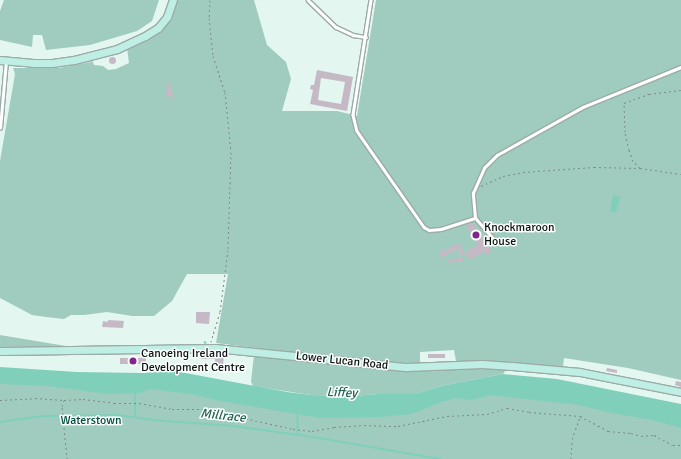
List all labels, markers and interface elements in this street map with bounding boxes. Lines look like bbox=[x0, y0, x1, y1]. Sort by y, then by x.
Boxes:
place label: Knockmaroon House bbox=[484, 221, 554, 249]
marker: Knockmaroon House bbox=[471, 230, 481, 240]
place label: Canoeing Ireland Development Centre bbox=[141, 347, 245, 375]
street label: Lower Lucan Road bbox=[295, 349, 389, 373]
marker: Canoeing Ireland Development Centre bbox=[128, 356, 138, 366]
water label: Liffey bbox=[326, 385, 358, 401]
water label: Millrace bbox=[200, 406, 246, 426]
park label: Waterstown bbox=[61, 414, 121, 428]

